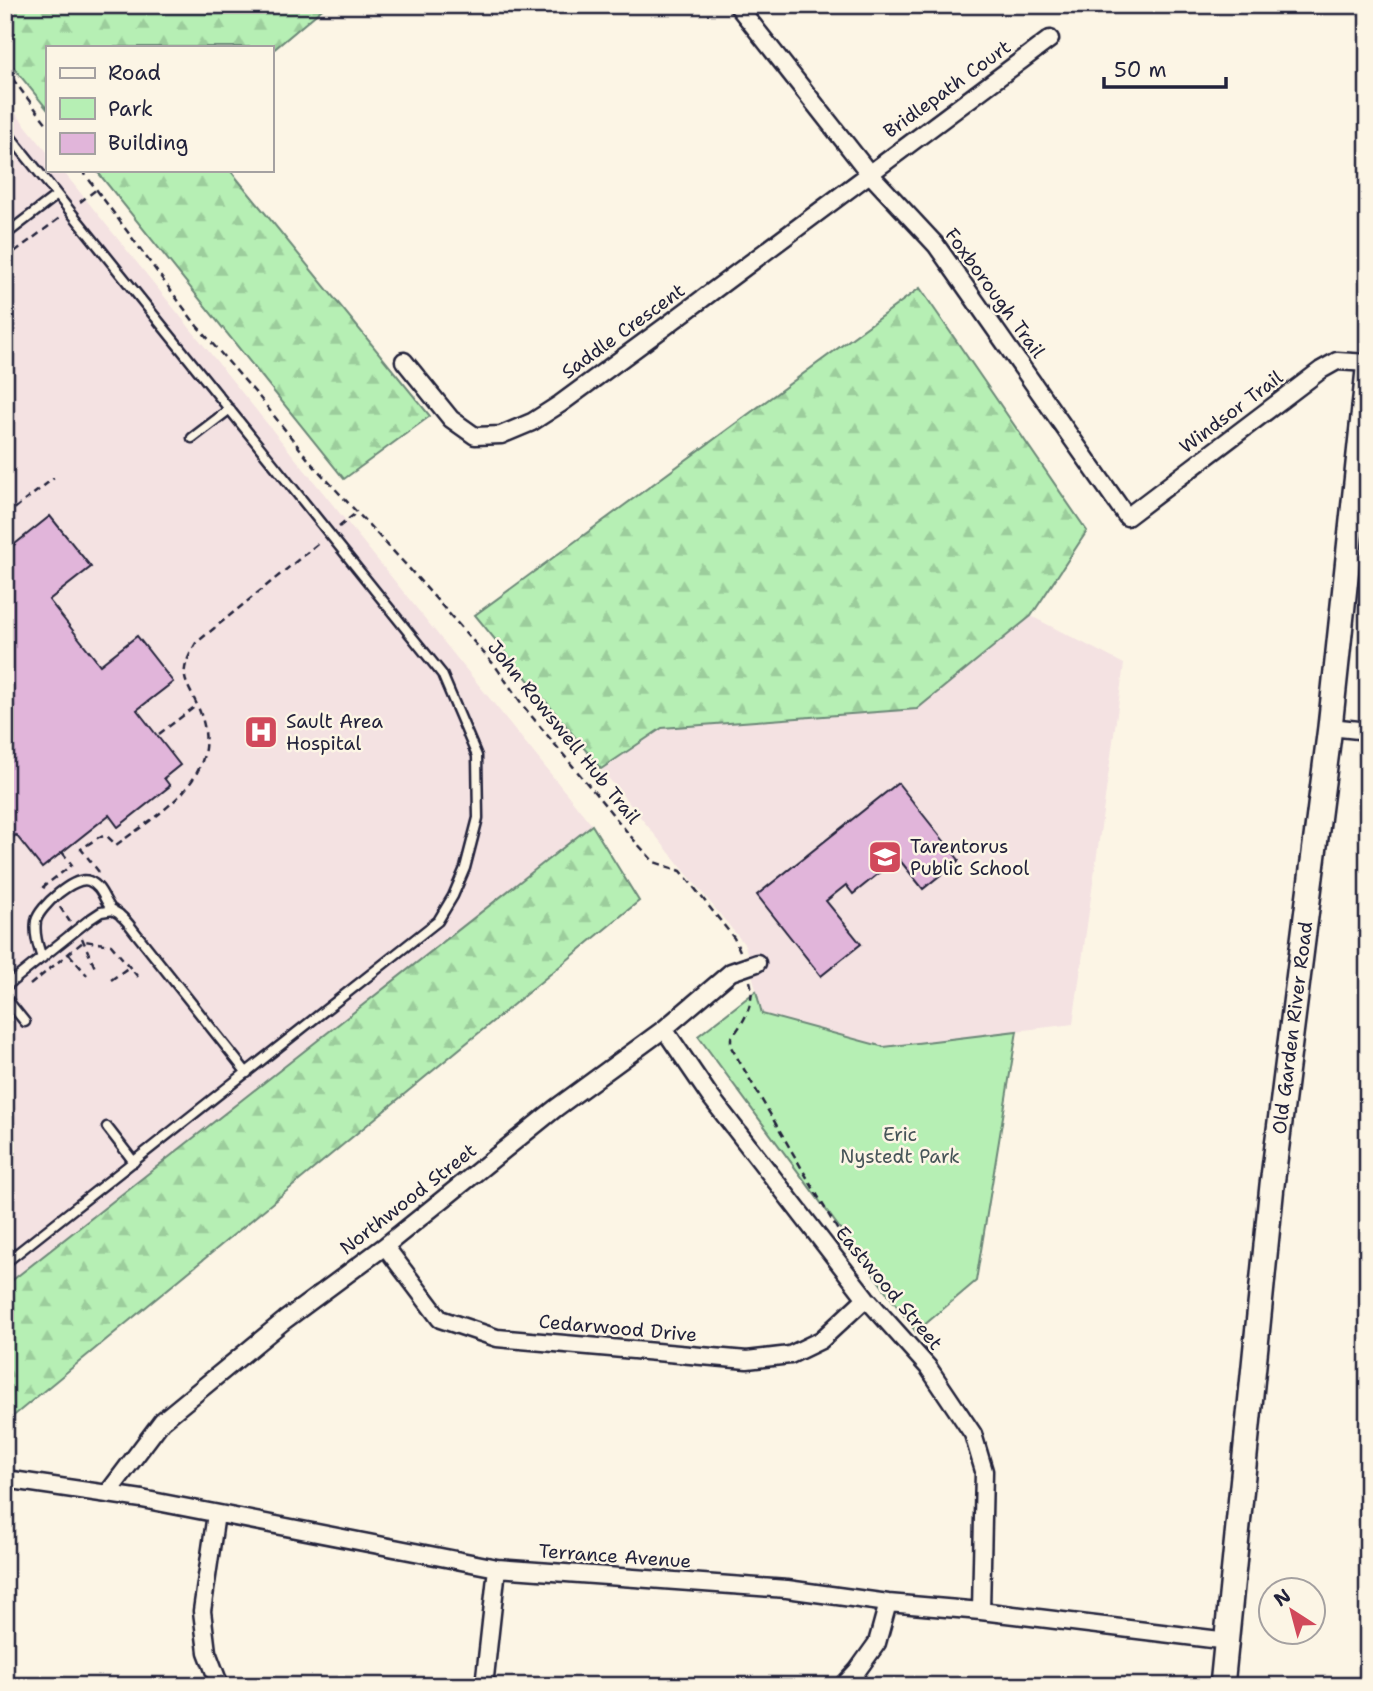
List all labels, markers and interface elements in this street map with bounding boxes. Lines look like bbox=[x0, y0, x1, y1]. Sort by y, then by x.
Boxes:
street label: Bridlepath Court bbox=[878, 34, 1016, 144]
legend bbox=[46, 46, 273, 172]
scale bar bbox=[1104, 46, 1226, 90]
text: 50 m bbox=[1114, 56, 1167, 84]
text: Road bbox=[108, 59, 161, 87]
text: Park bbox=[108, 95, 153, 123]
text: Building bbox=[108, 129, 188, 157]
street label: Foxborough Trail bbox=[939, 223, 1051, 363]
street label: Saddle Crescent bbox=[556, 278, 690, 384]
street label: Windsor Trail bbox=[1174, 365, 1288, 459]
street label: John Rowswell Hub Trail bbox=[482, 635, 646, 829]
place label: Sault Area Hospital bbox=[286, 709, 383, 756]
hospital icon: Sault Area Hospital bbox=[242, 713, 280, 751]
place label: Tarentorus Public School bbox=[910, 834, 1030, 881]
school or university icon: Tarentorus Public School bbox=[866, 838, 904, 876]
street label: Old Garden River Road bbox=[1266, 920, 1318, 1136]
park label: Eric Nystedt Park bbox=[840, 1122, 960, 1169]
street label: Northwood Street bbox=[334, 1138, 482, 1260]
street label: Eastwood Street bbox=[830, 1221, 948, 1355]
street label: Cedarwood Drive bbox=[538, 1309, 698, 1347]
street label: Terrance Avenue bbox=[538, 1538, 692, 1574]
north arrow bbox=[1258, 1576, 1328, 1646]
text: N bbox=[1269, 1583, 1296, 1612]

